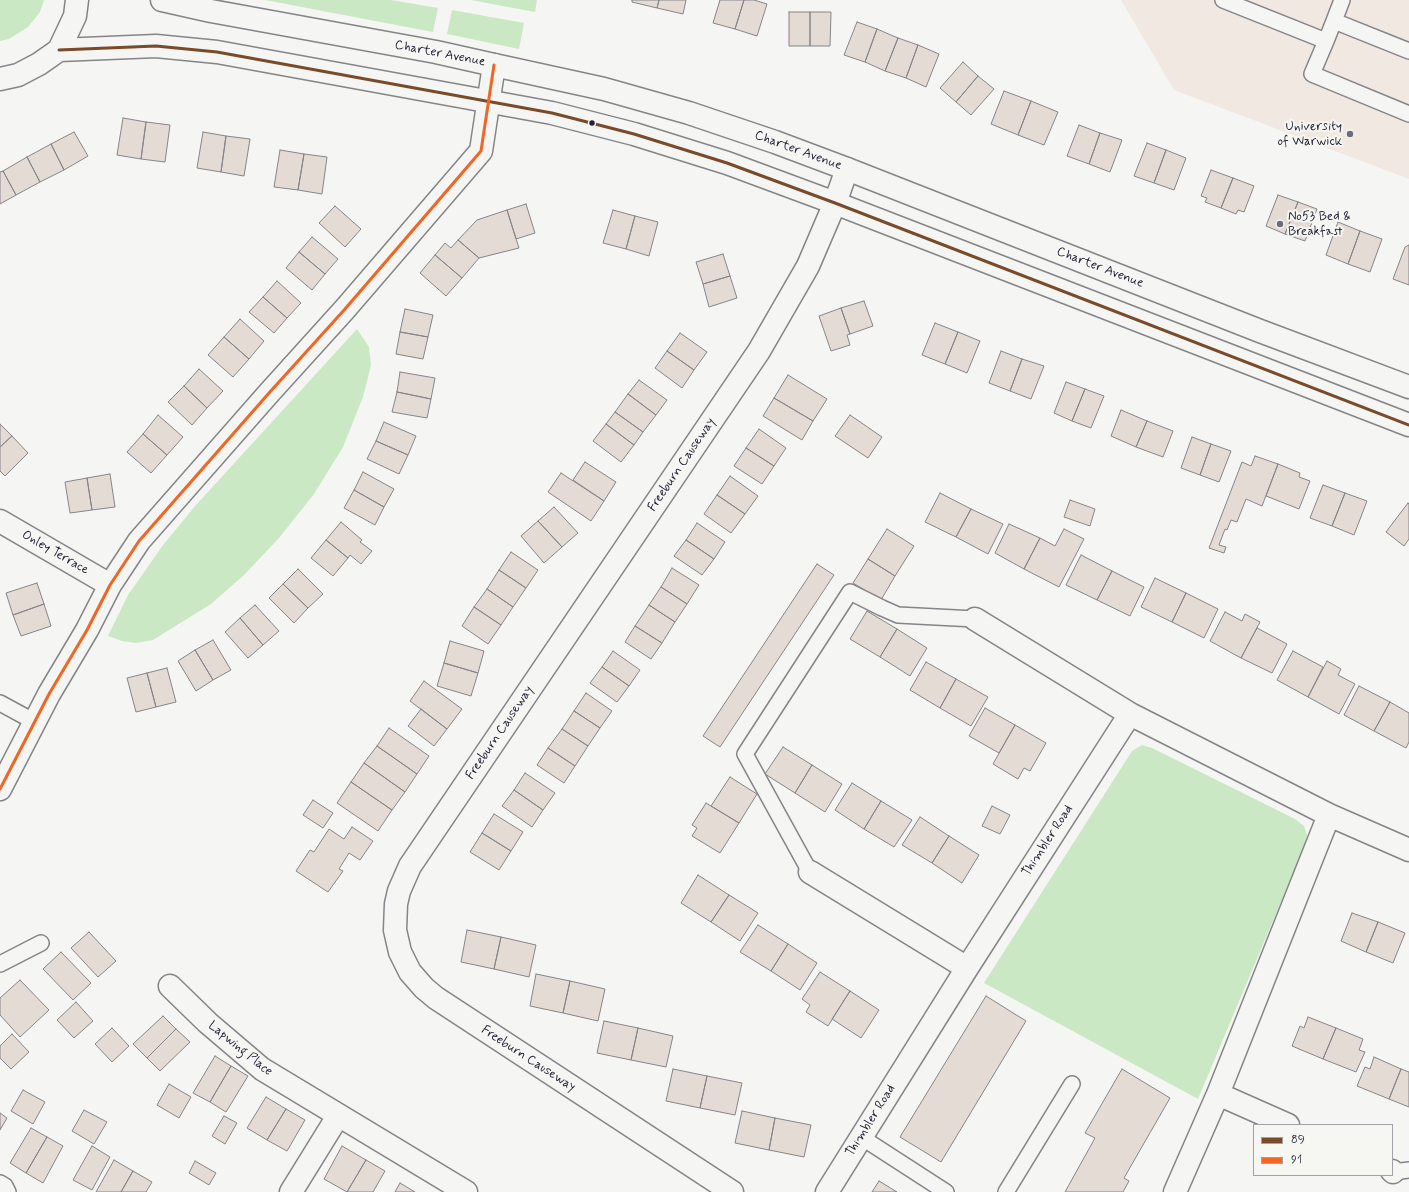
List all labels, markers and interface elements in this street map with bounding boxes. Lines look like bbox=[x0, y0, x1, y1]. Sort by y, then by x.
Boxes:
street label: Charter Avenue bbox=[393, 38, 487, 70]
unlabelled marker bbox=[587, 118, 597, 128]
place label: University of Warwick bbox=[1278, 119, 1342, 150]
street label: Charter Avenue bbox=[752, 128, 844, 174]
marker: University of Warwick bbox=[1345, 129, 1355, 139]
place label: No53 Bed & Breakfast bbox=[1288, 209, 1351, 240]
marker: No53 Bed & Breakfast bbox=[1275, 219, 1285, 229]
street label: Charter Avenue bbox=[1054, 244, 1146, 292]
street label: Freeburn Causeway bbox=[645, 415, 719, 515]
street label: Onley Terrace bbox=[19, 528, 91, 578]
street label: Freeburn Causeway bbox=[463, 683, 537, 783]
street label: Thimbler Road bbox=[1019, 802, 1077, 880]
street label: Lapwing Place bbox=[205, 1018, 275, 1080]
street label: Freeburn Causeway bbox=[478, 1023, 578, 1095]
street label: Thimbler Road bbox=[843, 1082, 899, 1160]
legend bbox=[1253, 1124, 1393, 1176]
text: 89 bbox=[1291, 1132, 1305, 1148]
text: 91 bbox=[1291, 1152, 1302, 1168]

